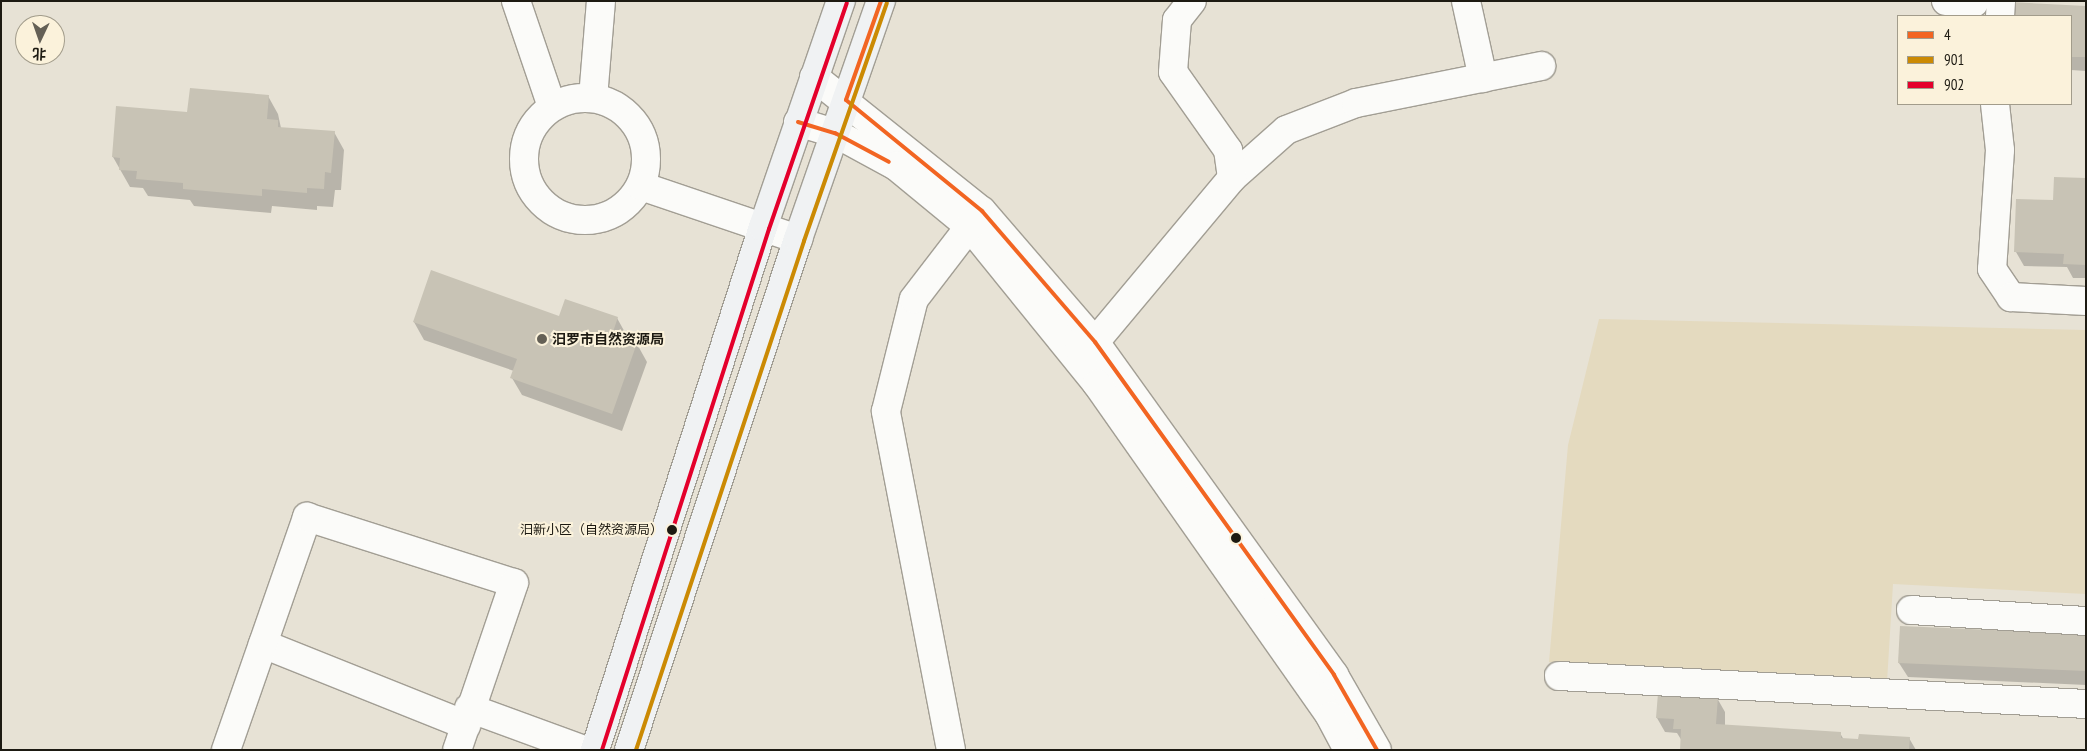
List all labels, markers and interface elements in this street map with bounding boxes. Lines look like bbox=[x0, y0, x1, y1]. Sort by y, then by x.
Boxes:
north arrow bbox=[15, 15, 65, 65]
legend bbox=[1897, 15, 2072, 105]
text: 4 bbox=[1944, 25, 1951, 44]
text: 北 bbox=[32, 45, 47, 63]
text: 901 bbox=[1944, 50, 1964, 69]
text: 902 bbox=[1944, 75, 1964, 94]
place label: 汨罗市自然资源局 bbox=[552, 331, 664, 347]
marker: 汨罗市自然资源局 bbox=[536, 333, 548, 345]
place label: 汨新小区（自然资源局） bbox=[520, 522, 663, 538]
marker: 汨新小区（自然资源局） bbox=[667, 525, 677, 535]
unlabelled marker bbox=[1231, 533, 1241, 543]

